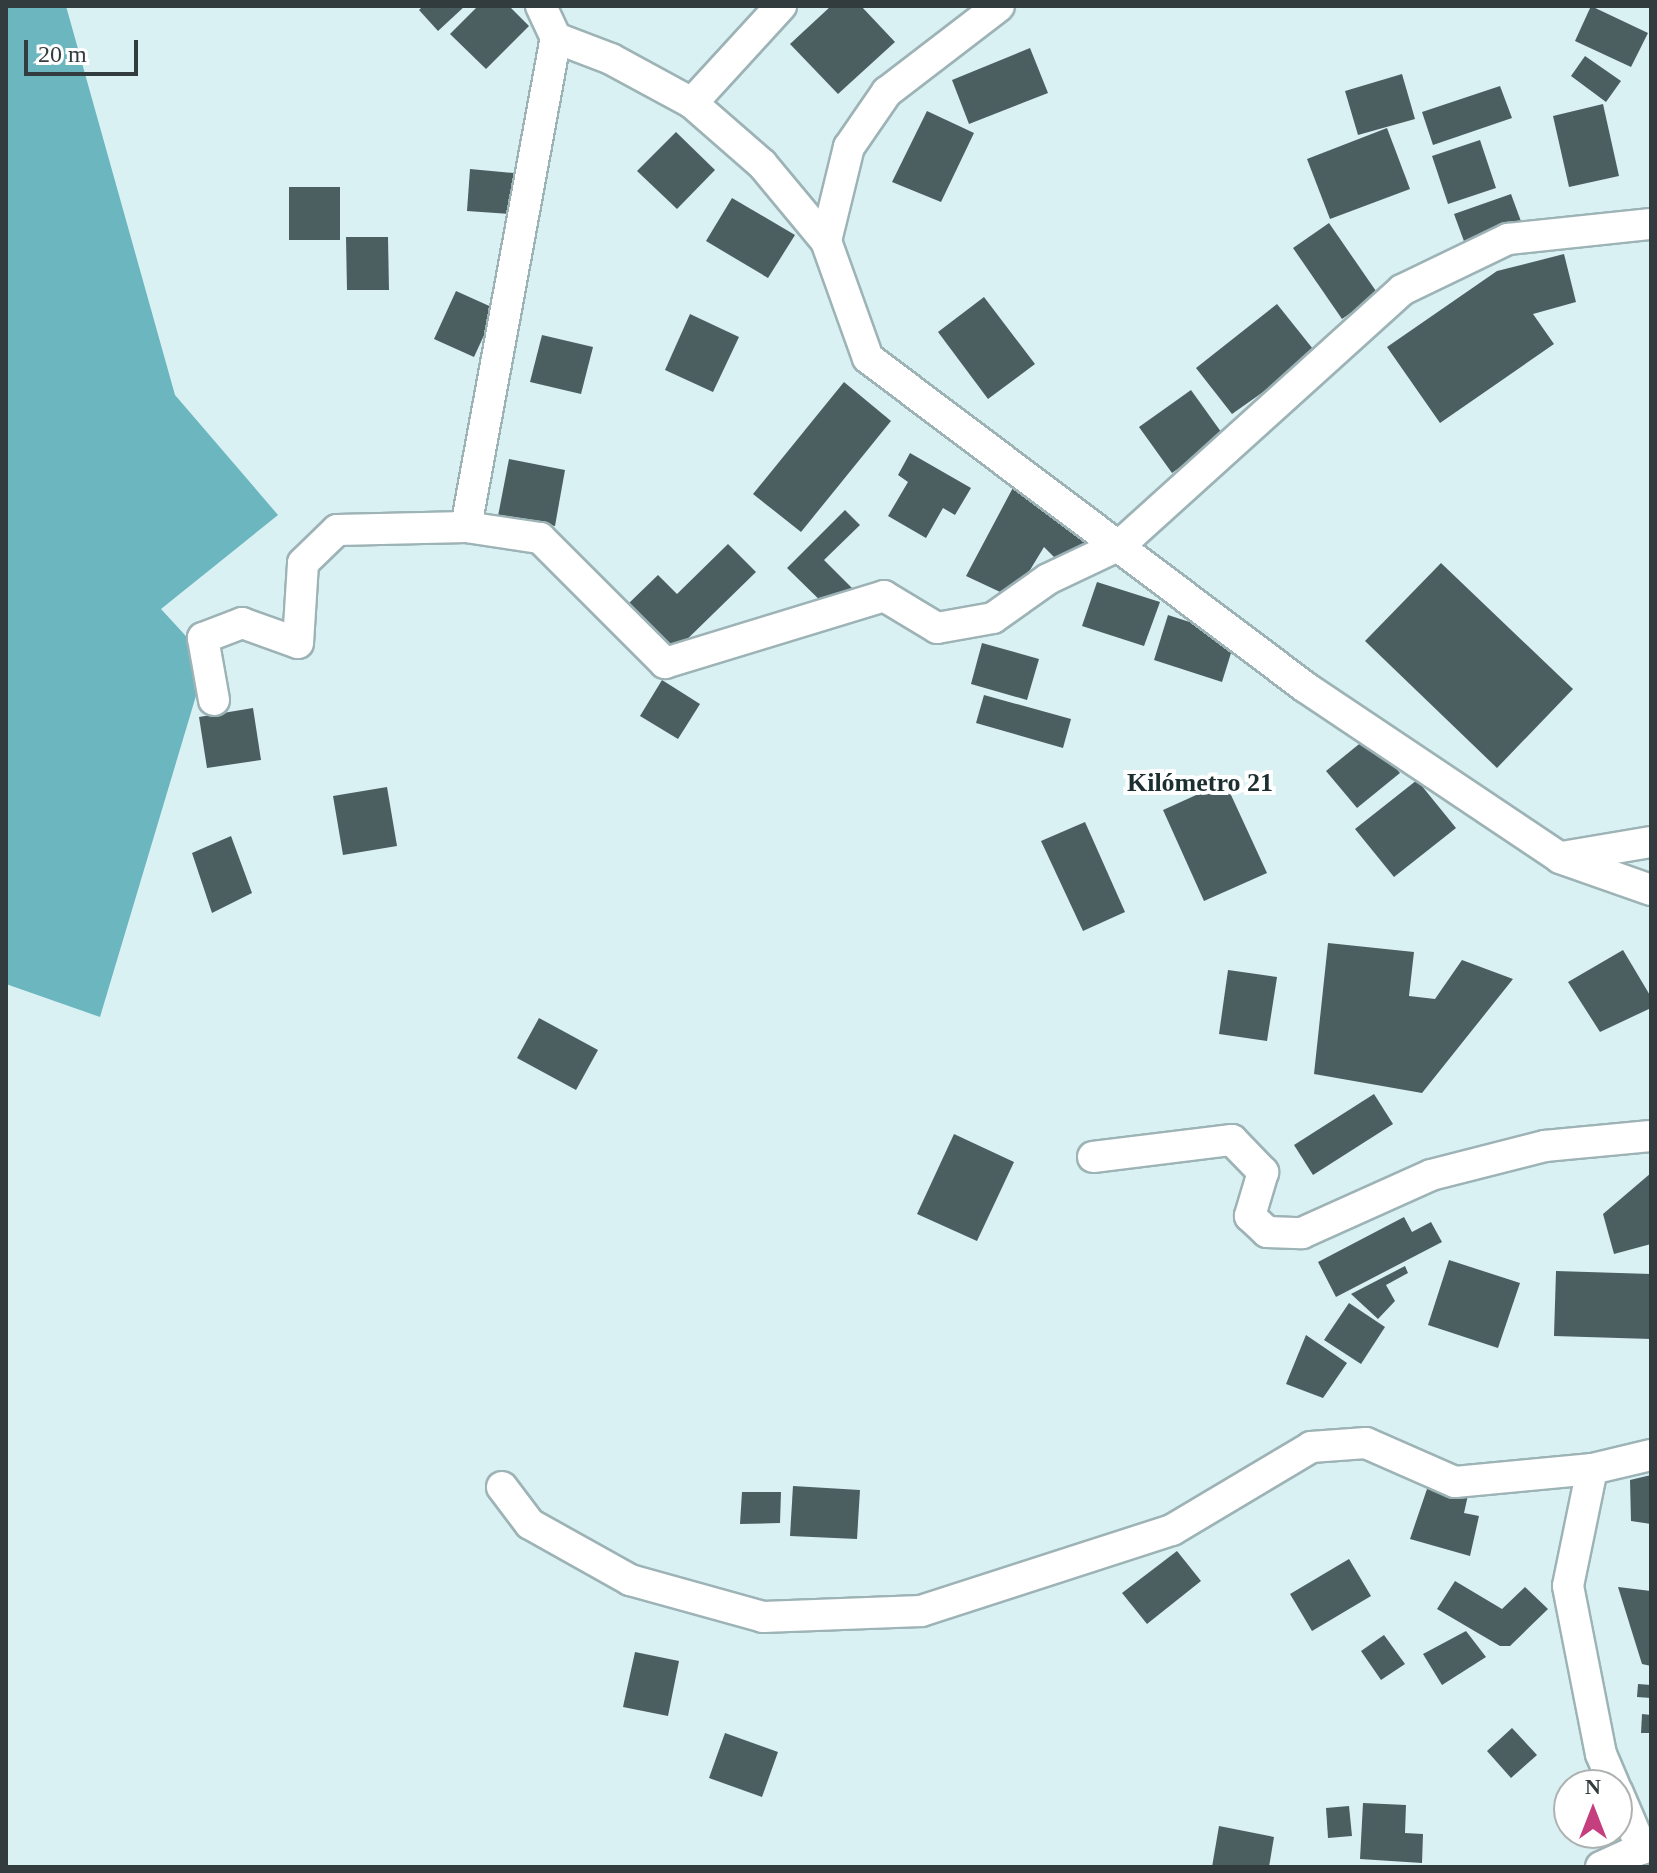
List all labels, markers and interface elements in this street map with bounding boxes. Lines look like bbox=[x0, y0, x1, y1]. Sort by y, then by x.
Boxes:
scale bar bbox=[28, 24, 142, 74]
text: 20 m bbox=[38, 41, 87, 67]
district label: Kilómetro 21 bbox=[1127, 767, 1273, 799]
north arrow bbox=[1553, 1769, 1633, 1849]
text: N bbox=[1585, 1774, 1601, 1799]

